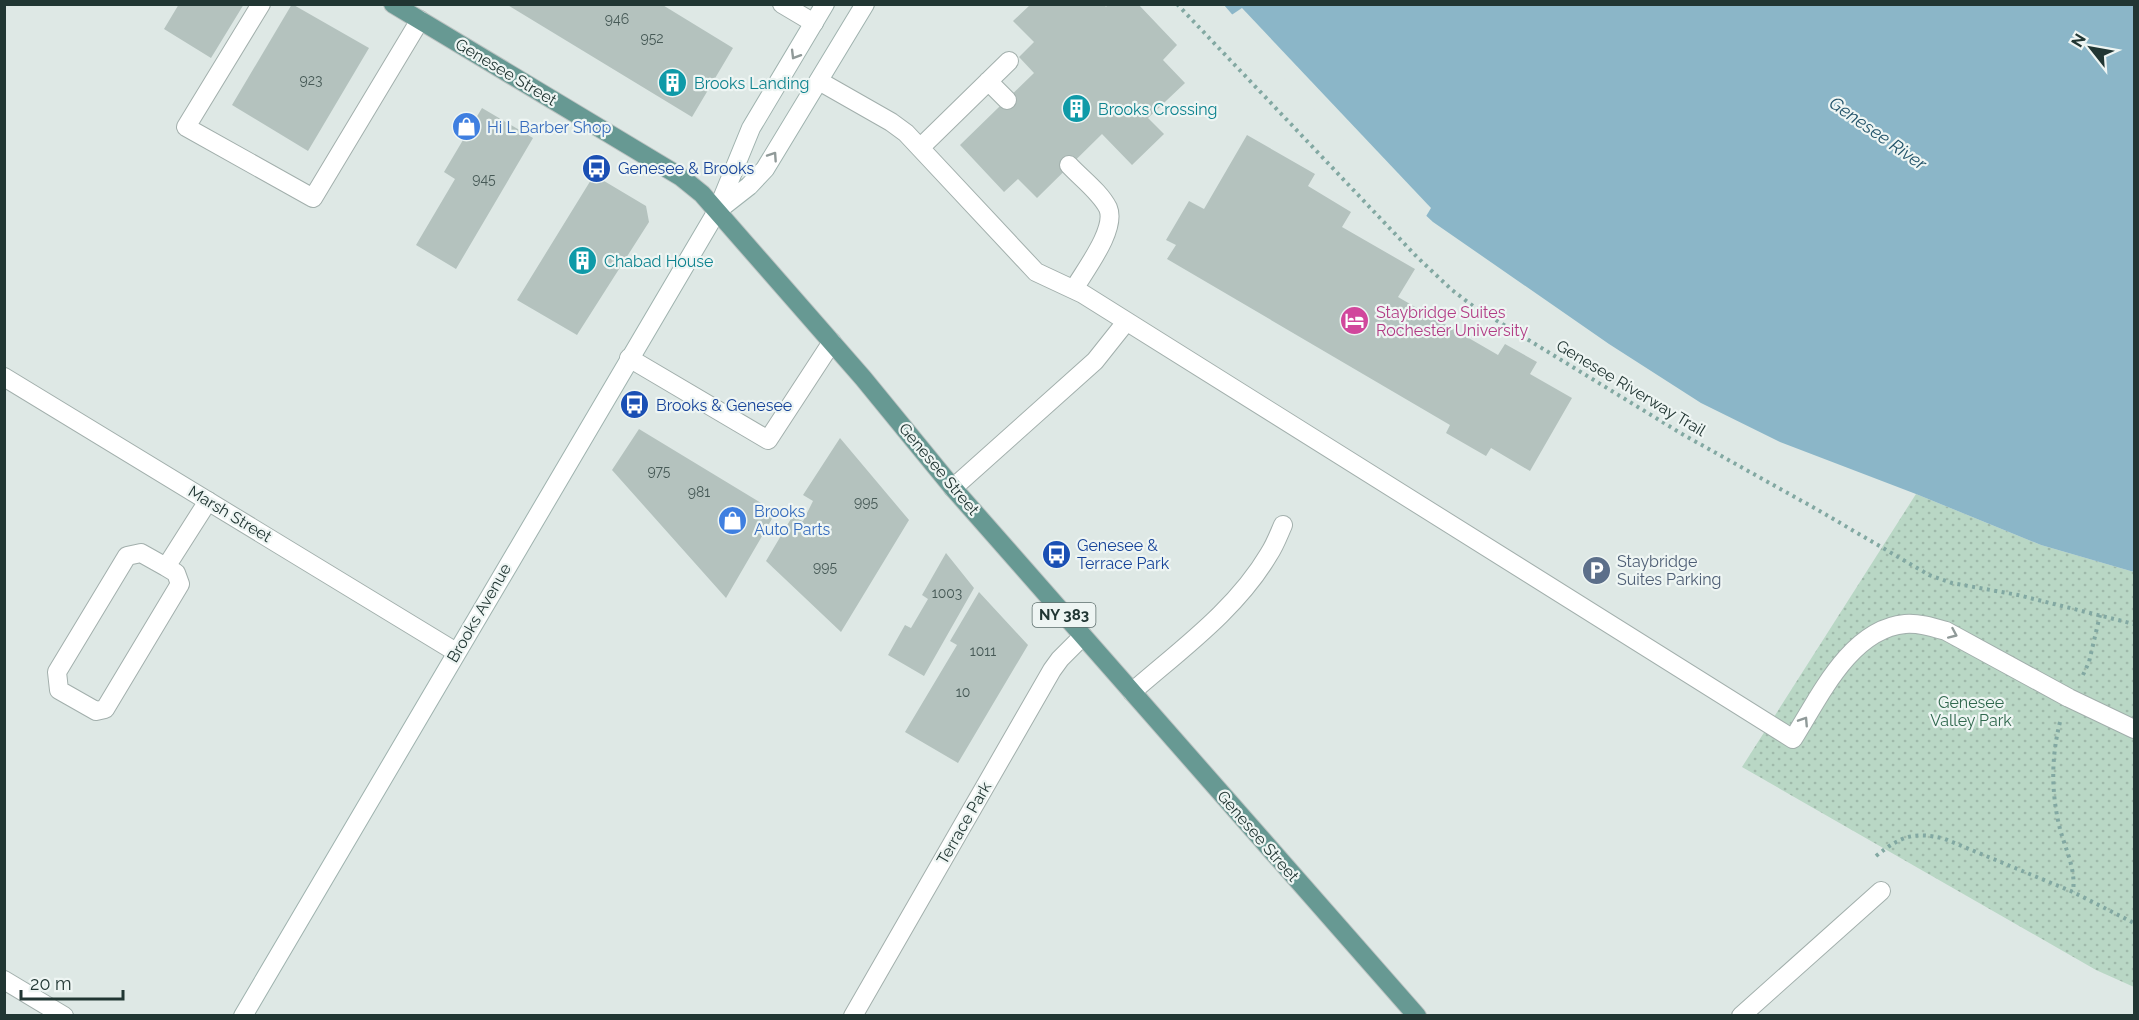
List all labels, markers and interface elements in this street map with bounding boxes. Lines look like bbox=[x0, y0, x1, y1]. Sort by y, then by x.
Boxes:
house number: 946 bbox=[605, 11, 629, 27]
north arrow bbox=[2061, 18, 2121, 78]
house number: 952 bbox=[640, 30, 664, 46]
text: N bbox=[2067, 30, 2090, 51]
street label: Genesee Street bbox=[452, 34, 561, 110]
one-way arrow bbox=[791, 49, 803, 59]
building icon: Brooks Landing bbox=[657, 67, 689, 99]
house number: 923 bbox=[300, 72, 322, 88]
place label: Brooks Landing bbox=[694, 74, 809, 93]
water label: Genesee River bbox=[1826, 92, 1931, 175]
building icon: Brooks Crossing bbox=[1061, 93, 1093, 125]
place label: Brooks Crossing bbox=[1098, 100, 1217, 119]
shop icon: Hi L Barber Shop bbox=[450, 111, 482, 143]
place label: Hi L Barber Shop bbox=[487, 118, 611, 137]
bus stop icon: Genesee & Brooks bbox=[581, 152, 613, 184]
one-way arrow bbox=[766, 152, 777, 163]
place label: Genesee & Brooks bbox=[618, 159, 754, 178]
house number: 945 bbox=[472, 171, 496, 187]
building icon: Chabad House bbox=[567, 245, 599, 277]
place label: Chabad House bbox=[604, 252, 713, 271]
place label: Staybridge Suites Rochester University bbox=[1376, 303, 1529, 340]
hotel icon: Staybridge Suites Rochester University bbox=[1339, 305, 1371, 337]
street label: Genesee Riverway Trail bbox=[1553, 336, 1710, 440]
bus stop icon: Brooks & Genesee bbox=[619, 389, 651, 421]
place label: Brooks & Genesee bbox=[656, 396, 792, 415]
street label: Genesee Street bbox=[895, 419, 983, 519]
house number: 975 bbox=[647, 463, 671, 479]
street label: Marsh Street bbox=[185, 482, 276, 547]
house number: 981 bbox=[688, 484, 710, 500]
house number: 995 bbox=[854, 494, 878, 510]
place label: Brooks Auto Parts bbox=[754, 502, 831, 539]
shop icon: Brooks Auto Parts bbox=[717, 504, 749, 536]
place label: Genesee & Terrace Park bbox=[1077, 536, 1170, 573]
bus stop icon: Genesee & Terrace Park bbox=[1040, 538, 1072, 570]
place label: Staybridge Suites Parking bbox=[1617, 552, 1722, 589]
parking icon: Staybridge Suites Parking bbox=[1580, 554, 1612, 586]
house number: 995 bbox=[813, 559, 837, 575]
street label: Brooks Avenue bbox=[443, 560, 515, 666]
house number: 1003 bbox=[932, 585, 962, 601]
road number: NY 383 bbox=[1032, 603, 1096, 627]
one-way arrow bbox=[1946, 627, 1957, 639]
house number: 1011 bbox=[970, 643, 996, 659]
house number: 10 bbox=[956, 684, 970, 700]
park label: Genesee Valley Park bbox=[1930, 693, 2012, 730]
one-way arrow bbox=[1797, 717, 1808, 728]
street label: Terrace Park bbox=[933, 778, 996, 868]
street label: Genesee Street bbox=[1213, 787, 1303, 886]
scale bar bbox=[21, 963, 123, 1001]
text: 20 m bbox=[30, 973, 72, 994]

